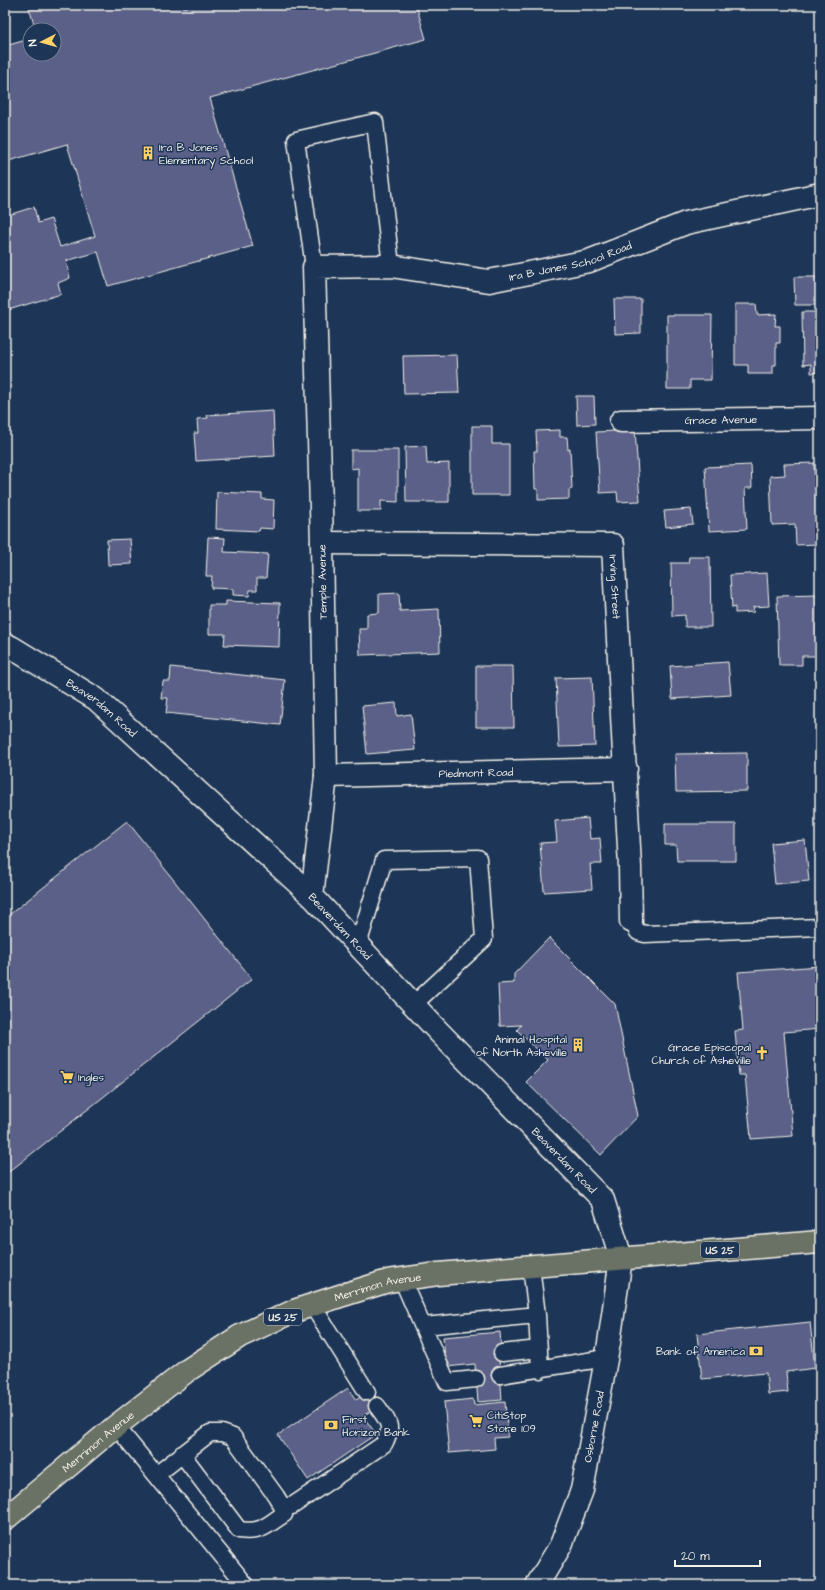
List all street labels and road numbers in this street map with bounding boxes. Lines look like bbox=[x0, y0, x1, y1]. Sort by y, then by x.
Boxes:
street label: Ira B Jones School Road bbox=[508, 238, 634, 285]
street label: Grace Avenue bbox=[685, 412, 757, 428]
street label: Temple Avenue bbox=[314, 544, 331, 620]
street label: Irving Street bbox=[606, 554, 624, 620]
street label: Beaverdam Road bbox=[63, 675, 140, 741]
street label: Piedmont Road bbox=[438, 765, 514, 781]
street label: Beaverdam Road bbox=[305, 890, 375, 964]
street label: Beaverdam Road bbox=[528, 1124, 600, 1197]
road number: US 25 bbox=[701, 1242, 739, 1258]
street label: Merrimon Avenue bbox=[332, 1269, 422, 1305]
road number: US 25 bbox=[264, 1309, 302, 1325]
street label: Osborne Road bbox=[580, 1389, 608, 1464]
street label: Merrimon Avenue bbox=[59, 1408, 137, 1476]

